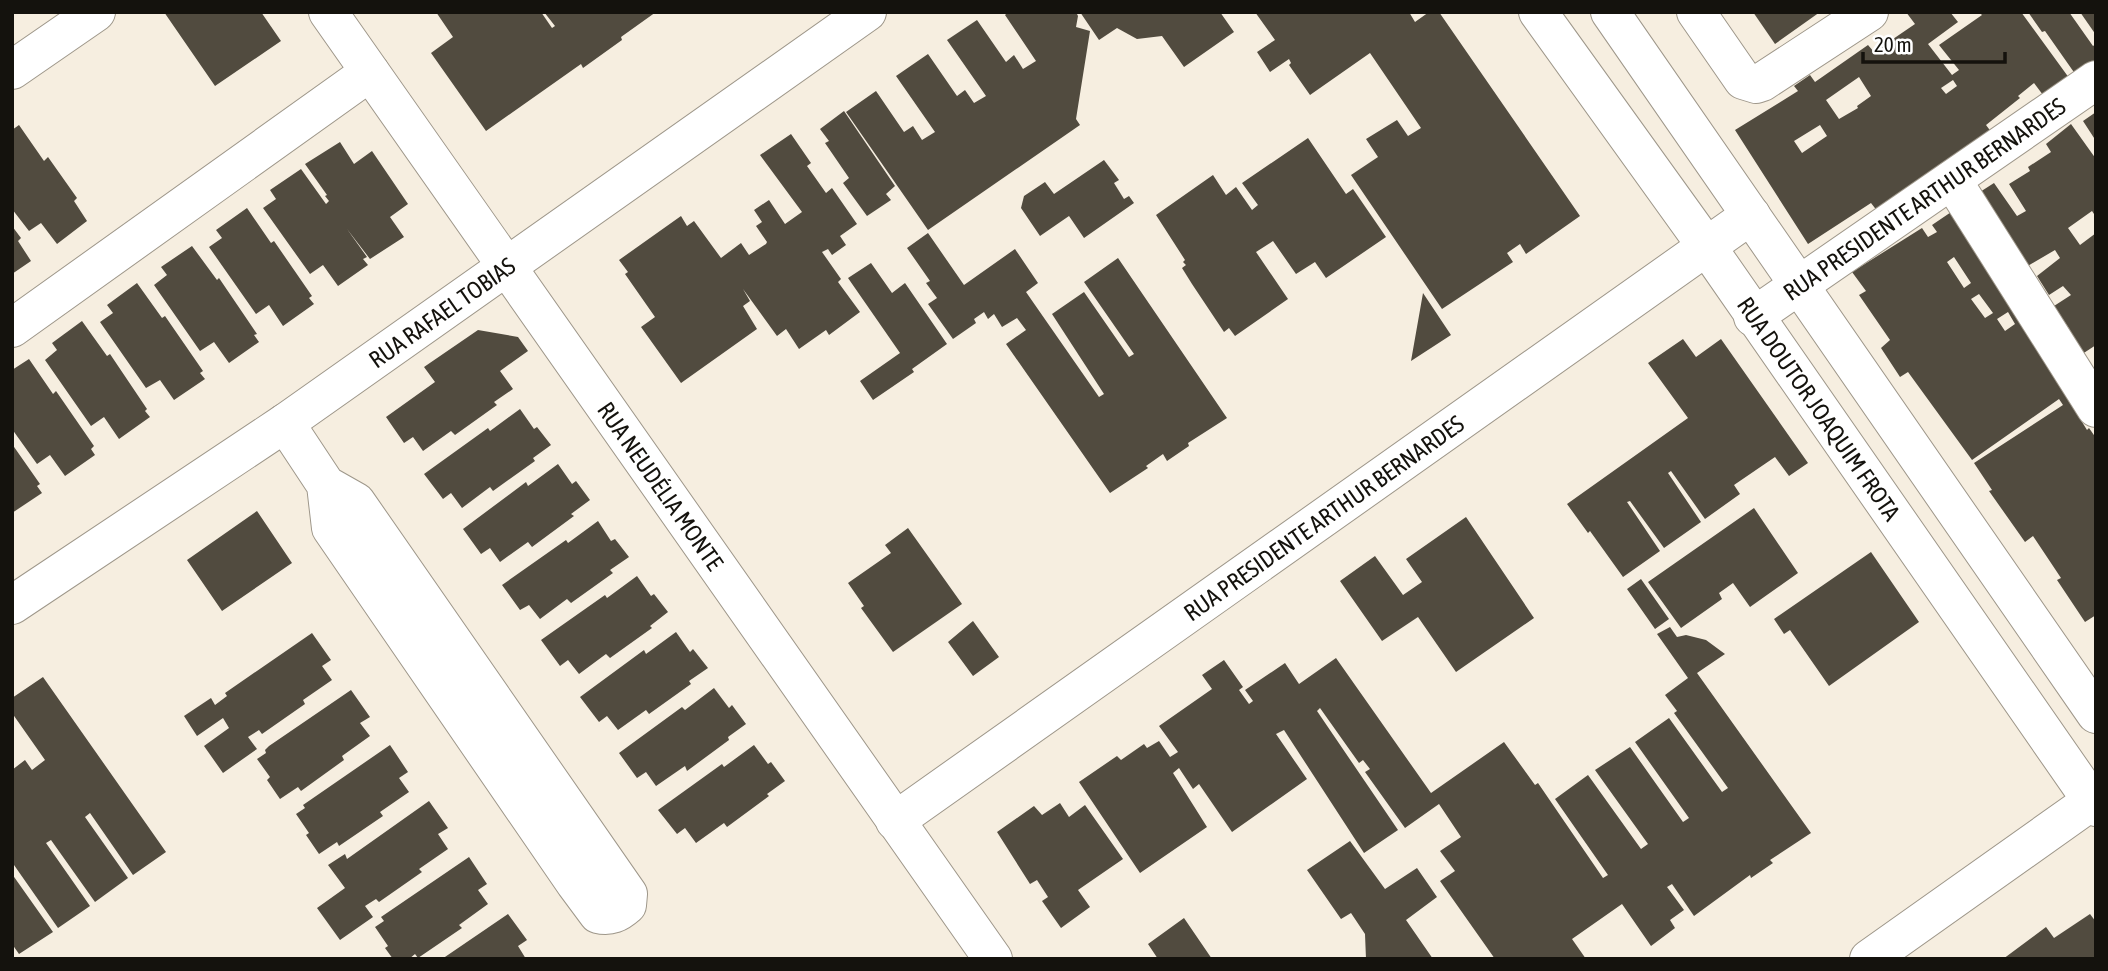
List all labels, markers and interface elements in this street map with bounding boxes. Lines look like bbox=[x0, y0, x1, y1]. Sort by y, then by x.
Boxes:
scale bar bbox=[1863, 21, 2005, 65]
text: 20 m bbox=[1874, 32, 1912, 56]
street label: RUA PRESIDENTE ARTHUR BERNARDES bbox=[1778, 92, 2070, 306]
street label: RUA RAFAEL TOBIAS bbox=[364, 252, 520, 373]
street label: RUA DOUTOR JOAQUIM FROTA bbox=[1732, 292, 1906, 525]
street label: RUA NEUDÉLIA MONTE bbox=[592, 397, 729, 575]
street label: RUA PRESIDENTE ARTHUR BERNARDES bbox=[1178, 409, 1469, 626]

